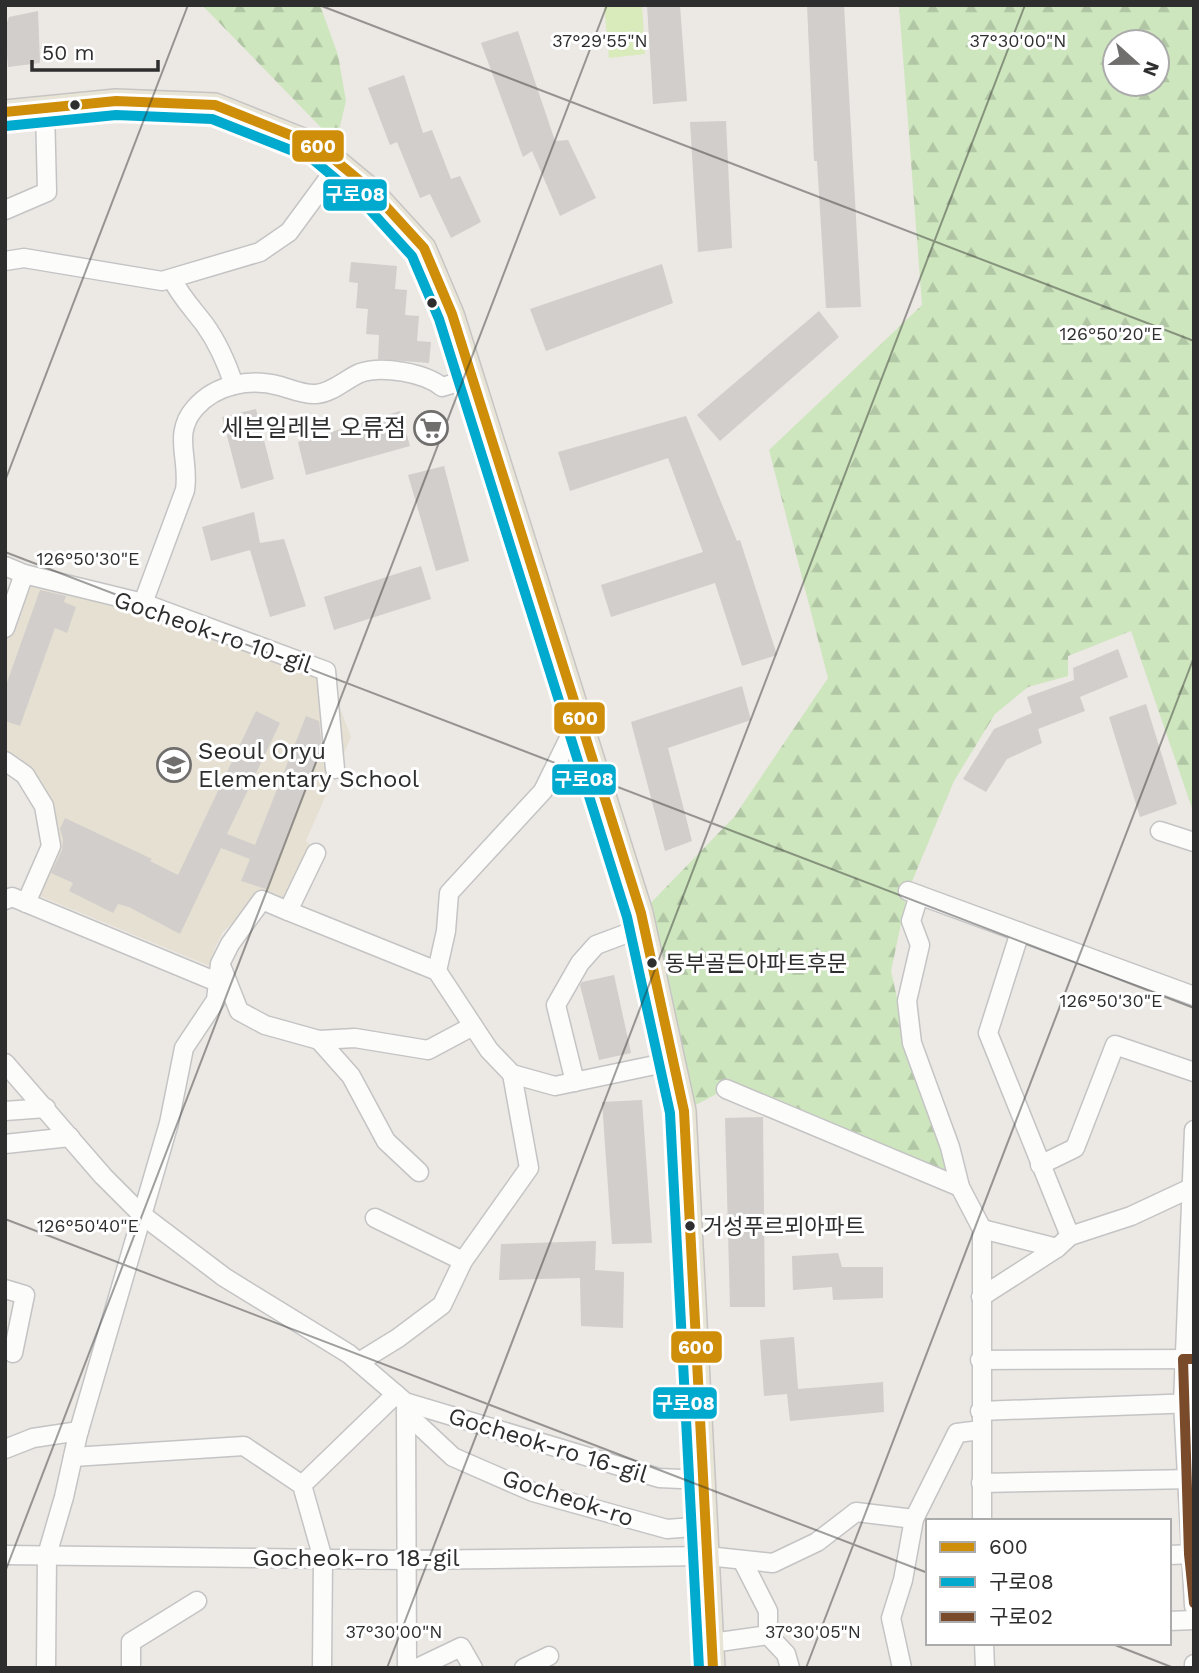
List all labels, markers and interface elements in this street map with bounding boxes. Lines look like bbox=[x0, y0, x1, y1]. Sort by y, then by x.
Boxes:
scale bar bbox=[32, 28, 158, 72]
north arrow bbox=[1101, 28, 1171, 98]
text: 37°29'55"N bbox=[552, 30, 648, 51]
text: 37°30'00"N bbox=[970, 30, 1066, 51]
text: 50 m bbox=[42, 40, 94, 65]
text: N bbox=[1138, 58, 1165, 80]
unlabelled marker bbox=[68, 98, 82, 112]
line badge: 600 bbox=[291, 129, 345, 163]
text: 600 bbox=[300, 135, 336, 158]
line badge: 구로08 bbox=[322, 178, 388, 212]
text: 구로08 bbox=[325, 183, 385, 206]
unlabelled marker bbox=[425, 296, 439, 310]
text: 126°50'20"E bbox=[1059, 323, 1163, 344]
supermarket icon: 세븐일레븐 오류점 bbox=[412, 409, 450, 447]
place label: 세븐일레븐 오류점 bbox=[221, 414, 406, 442]
text: 126°50'30"E bbox=[36, 548, 140, 569]
street label: Gocheok-ro 10-gil bbox=[110, 585, 316, 679]
line badge: 600 bbox=[553, 701, 606, 735]
text: 600 bbox=[562, 707, 598, 730]
place label: Seoul Oryu Elementary School bbox=[198, 737, 420, 793]
school or university icon: Seoul Oryu Elementary School bbox=[155, 746, 193, 784]
line badge: 구로08 bbox=[551, 763, 617, 796]
text: 구로08 bbox=[554, 768, 614, 791]
place label: 동부골든아파트후문 bbox=[665, 951, 847, 976]
marker: 동부골든아파트후문 bbox=[645, 956, 659, 970]
text: 126°50'30"E bbox=[1059, 990, 1163, 1011]
place label: 거성푸르뫼아파트 bbox=[703, 1214, 865, 1239]
text: 126°50'40"E bbox=[37, 1215, 139, 1236]
marker: 거성푸르뫼아파트 bbox=[683, 1219, 697, 1233]
line badge: 600 bbox=[670, 1330, 723, 1364]
text: 600 bbox=[678, 1336, 714, 1359]
line badge: 구로08 bbox=[652, 1386, 718, 1420]
text: 구로08 bbox=[655, 1392, 715, 1415]
street label: Gocheok-ro 16-gil bbox=[445, 1401, 652, 1489]
street label: Gocheok-ro bbox=[499, 1464, 637, 1532]
legend bbox=[926, 1519, 1171, 1645]
text: 600 bbox=[989, 1534, 1028, 1559]
street label: Gocheok-ro 18-gil bbox=[252, 1544, 460, 1572]
text: 구로08 bbox=[989, 1569, 1054, 1594]
text: 구로02 bbox=[989, 1604, 1053, 1629]
text: 37°30'00"N bbox=[346, 1621, 442, 1642]
text: 37°30'05"N bbox=[765, 1621, 861, 1642]

